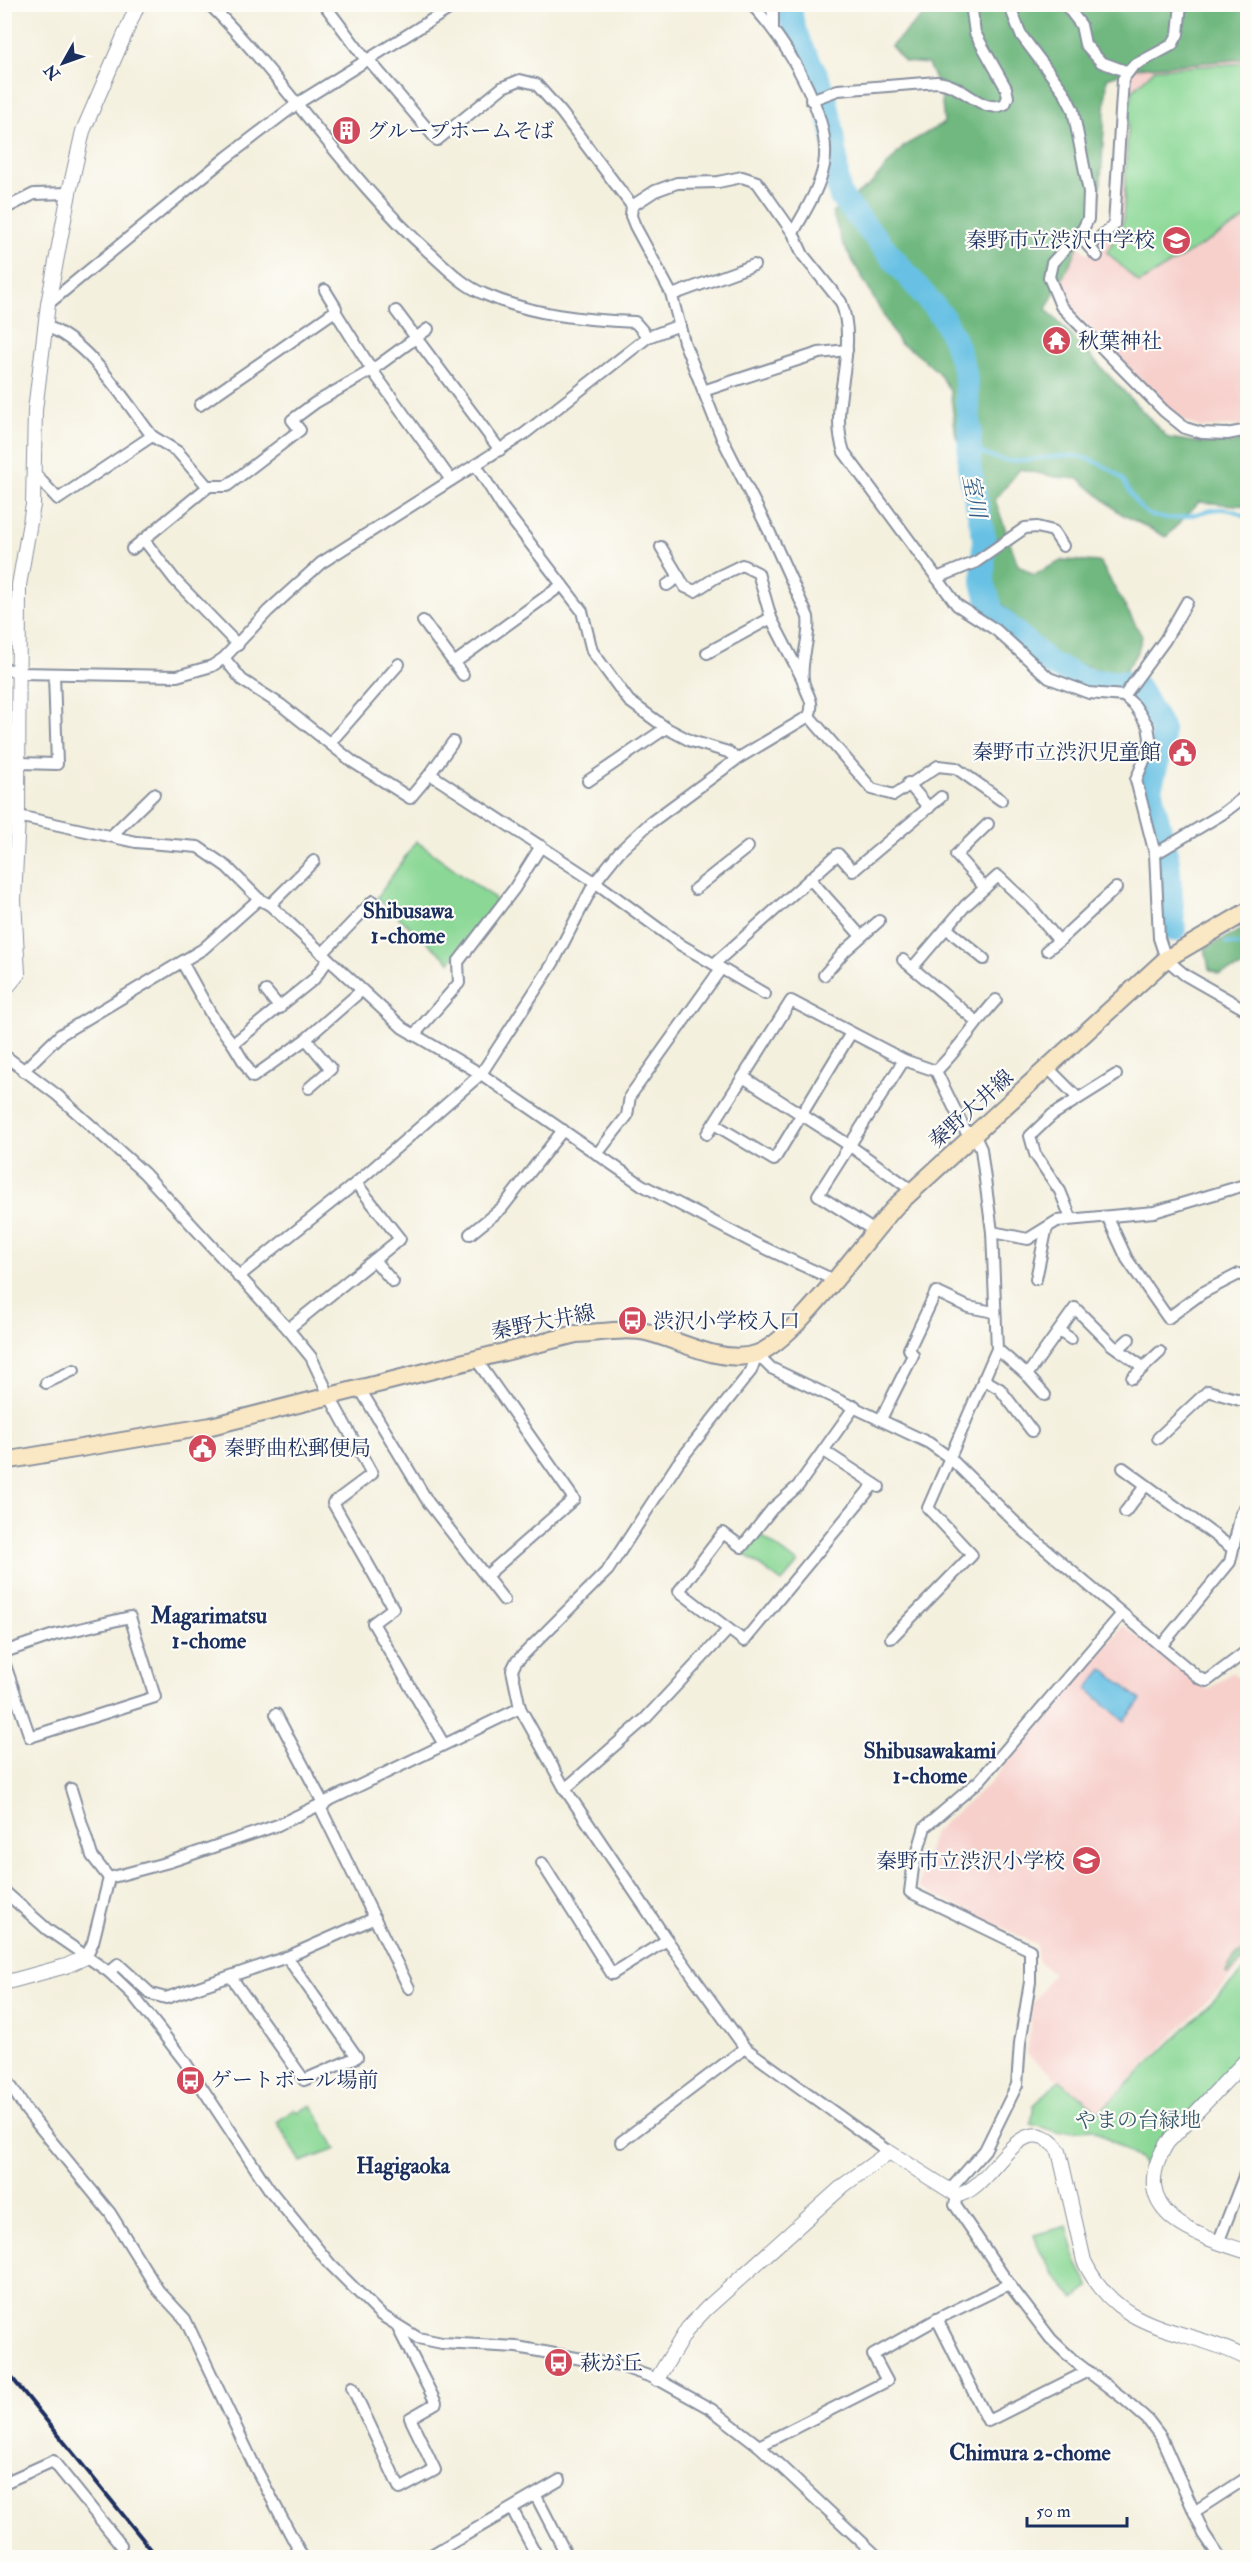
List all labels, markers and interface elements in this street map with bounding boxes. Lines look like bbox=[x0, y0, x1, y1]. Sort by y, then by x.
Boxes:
north arrow bbox=[33, 33, 93, 93]
text: N bbox=[40, 60, 65, 85]
building icon: グループホームそば bbox=[330, 115, 362, 147]
place label: グループホームそば bbox=[367, 118, 554, 145]
school or university icon: 秦野市立渋沢中学校 bbox=[1160, 224, 1192, 256]
place label: 秦野市立渋沢中学校 bbox=[966, 227, 1155, 254]
temple icon: 秋葉神社 bbox=[1041, 325, 1073, 357]
place label: 秋葉神社 bbox=[1078, 328, 1162, 355]
water label: 室川 bbox=[956, 472, 992, 522]
public building icon: 秦野市立渋沢児童館 bbox=[1166, 736, 1198, 768]
place label: 秦野市立渋沢児童館 bbox=[972, 739, 1161, 766]
district label: Shibusawa 1-chome bbox=[363, 897, 454, 950]
street label: 秦野大井線 bbox=[923, 1064, 1019, 1155]
street label: 秦野大井線 bbox=[489, 1299, 597, 1346]
bus stop icon: 渋沢小学校入口 bbox=[616, 1305, 648, 1337]
place label: 渋沢小学校入口 bbox=[653, 1308, 800, 1335]
public building icon: 秦野曲松郵便局 bbox=[187, 1432, 219, 1464]
place label: 秦野曲松郵便局 bbox=[224, 1435, 371, 1462]
district label: Magarimatsu 1-chome bbox=[150, 1602, 268, 1655]
district label: Shibusawakami 1-chome bbox=[864, 1737, 997, 1790]
school or university icon: 秦野市立渋沢小学校 bbox=[1070, 1845, 1102, 1877]
place label: 秦野市立渋沢小学校 bbox=[876, 1848, 1065, 1875]
bus stop icon: ゲートボール場前 bbox=[174, 2064, 206, 2096]
place label: ゲートボール場前 bbox=[211, 2067, 379, 2094]
park label: やまの台緑地 bbox=[1075, 2107, 1201, 2134]
district label: Hagigaoka bbox=[356, 2152, 451, 2181]
bus stop icon: 萩が丘 bbox=[543, 2347, 575, 2379]
place label: 萩が丘 bbox=[580, 2350, 643, 2377]
district label: Chimura 2-chome bbox=[949, 2439, 1111, 2467]
scale bar bbox=[1027, 2490, 1128, 2528]
text: 50 m bbox=[1036, 2500, 1071, 2523]

